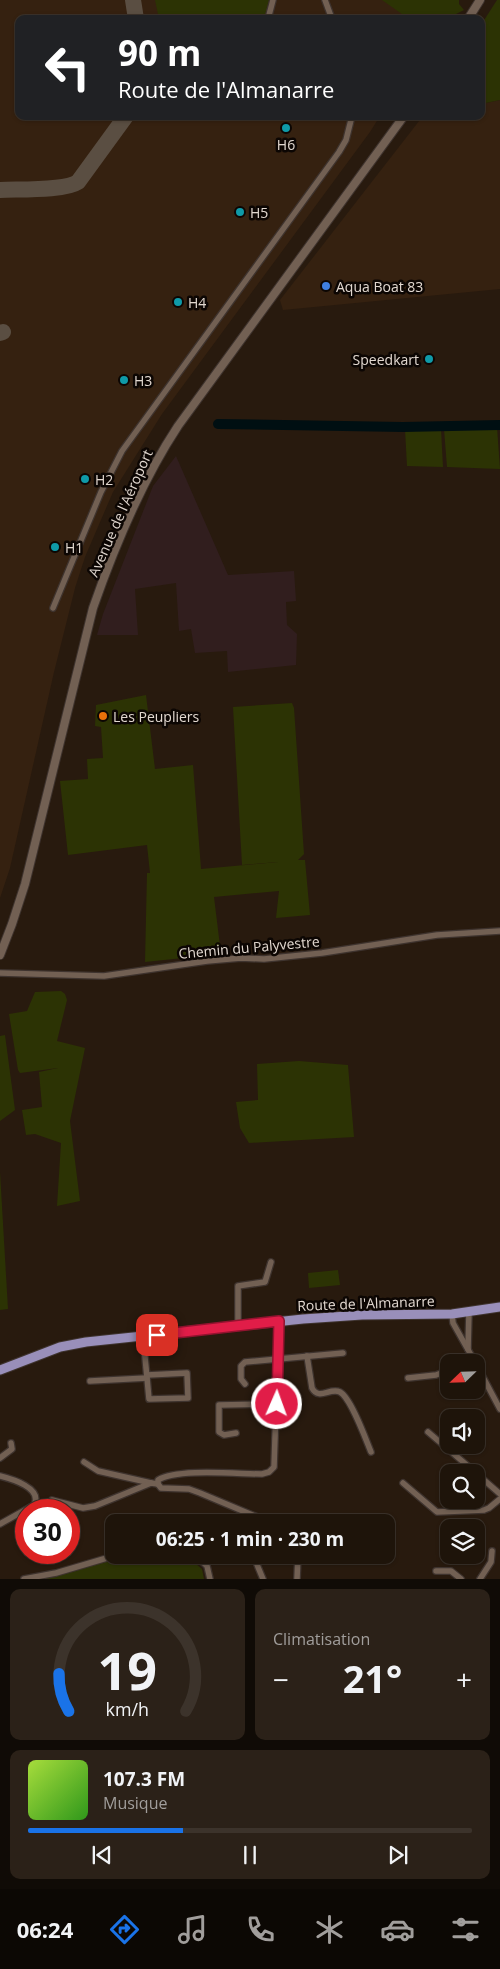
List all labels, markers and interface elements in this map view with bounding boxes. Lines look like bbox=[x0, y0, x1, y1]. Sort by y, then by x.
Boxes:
text: 90 m bbox=[118, 29, 201, 76]
icon: left bbox=[35, 35, 100, 100]
text: Route de l'Almanarre bbox=[118, 74, 334, 104]
marker: H6 bbox=[280, 122, 292, 134]
place label: H6 bbox=[277, 135, 295, 154]
place label: H5 bbox=[250, 203, 268, 222]
marker: H5 bbox=[234, 206, 246, 218]
place label: Aqua Boat 83 bbox=[336, 277, 423, 296]
marker: Aqua Boat 83 bbox=[320, 280, 332, 292]
place label: H4 bbox=[188, 293, 206, 312]
marker: H4 bbox=[172, 296, 184, 308]
place label: Speedkart bbox=[353, 350, 419, 369]
marker: Speedkart bbox=[423, 353, 435, 365]
place label: H3 bbox=[134, 371, 152, 390]
marker: H3 bbox=[118, 374, 130, 386]
street label: Avenue de l'Aéroport bbox=[83, 446, 157, 580]
place label: H2 bbox=[95, 470, 113, 489]
marker: H2 bbox=[79, 473, 91, 485]
place label: H1 bbox=[65, 538, 83, 557]
marker: H1 bbox=[49, 541, 61, 553]
place label: Les Peupliers bbox=[113, 707, 200, 726]
marker: Les Peupliers bbox=[97, 710, 109, 722]
street label: Chemin du Palyvestre bbox=[178, 931, 321, 963]
street label: Route de l'Almanarre bbox=[297, 1291, 435, 1315]
pin bbox=[136, 1314, 178, 1356]
icon: arrive bbox=[143, 1321, 171, 1349]
north arrow bbox=[440, 1354, 485, 1399]
map controls bbox=[440, 1354, 485, 1564]
position arrow bbox=[250, 1377, 302, 1429]
button: sound bbox=[440, 1409, 485, 1454]
button: search bbox=[440, 1464, 485, 1509]
speed limit sign: 30 bbox=[15, 1499, 80, 1564]
button: layers bbox=[440, 1519, 485, 1564]
text: 06:25 · 1 min · 230 m bbox=[156, 1526, 344, 1552]
text: Climatisation bbox=[273, 1628, 370, 1650]
text: 19 bbox=[98, 1634, 157, 1705]
text: 21° bbox=[343, 1652, 402, 1704]
text: − bbox=[273, 1660, 289, 1698]
text: + bbox=[456, 1660, 472, 1698]
text: km/h bbox=[106, 1697, 149, 1721]
text: 107.3 FM bbox=[103, 1766, 185, 1792]
text: Musique bbox=[103, 1792, 167, 1814]
icon: previous bbox=[88, 1841, 116, 1869]
icon: pause bbox=[236, 1841, 264, 1869]
icon: next bbox=[384, 1841, 412, 1869]
icon: directions bbox=[107, 1912, 142, 1947]
icon: music bbox=[175, 1912, 210, 1947]
icon: phone bbox=[243, 1912, 278, 1947]
icon: climate bbox=[312, 1912, 347, 1947]
icon: car bbox=[380, 1912, 415, 1947]
icon: filters bbox=[448, 1912, 483, 1947]
text: 06:24 bbox=[17, 1914, 73, 1944]

